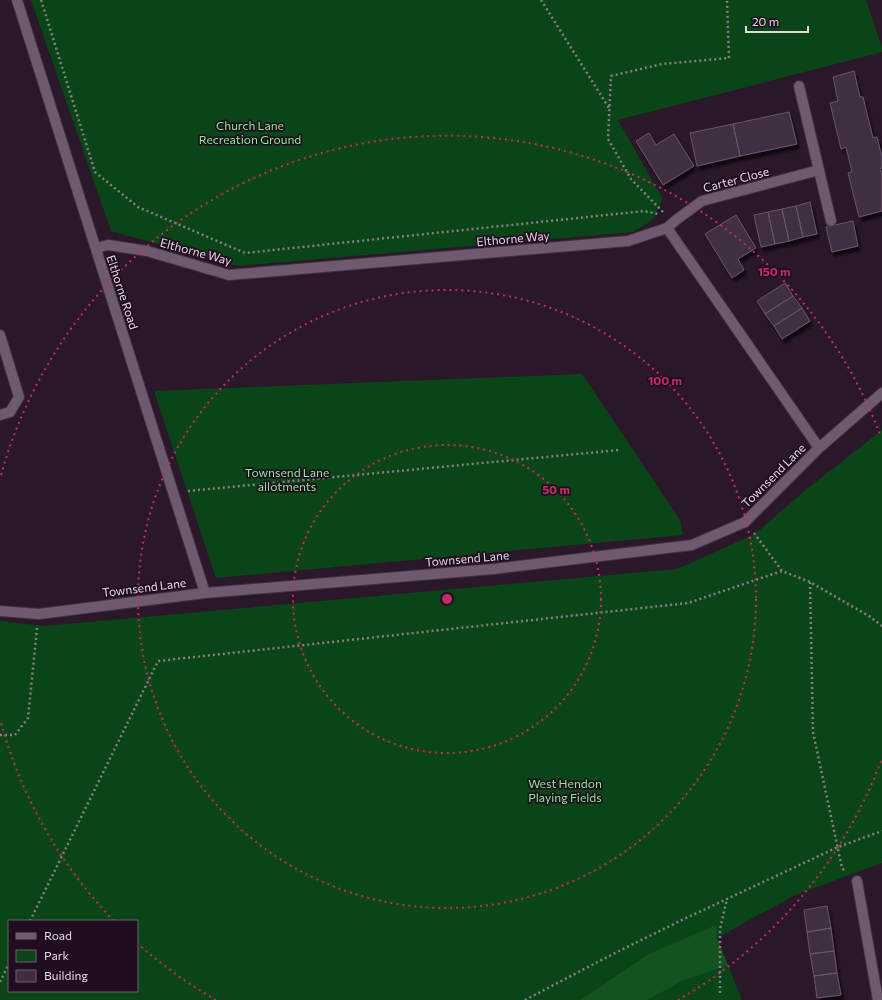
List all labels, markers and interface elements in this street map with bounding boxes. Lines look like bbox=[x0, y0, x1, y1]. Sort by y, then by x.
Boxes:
scale bar bbox=[746, 8, 808, 34]
text: 20 m bbox=[752, 14, 779, 28]
park label: Church Lane Recreation Ground bbox=[199, 118, 301, 146]
street label: Carter Close bbox=[702, 163, 770, 195]
street label: Elthorne Way bbox=[476, 228, 550, 248]
street label: Elthorne Way bbox=[159, 235, 233, 267]
street label: Elthorne Road bbox=[104, 253, 142, 331]
text: 150 m bbox=[757, 264, 791, 278]
text: 100 m bbox=[648, 373, 682, 387]
street label: Townsend Lane bbox=[738, 440, 808, 510]
park label: Townsend Lane allotments bbox=[245, 465, 329, 493]
text: 50 m bbox=[542, 482, 570, 496]
street label: Townsend Lane bbox=[424, 547, 510, 569]
street label: Townsend Lane bbox=[101, 575, 187, 599]
centre of rings bbox=[440, 592, 454, 606]
park label: West Hendon Playing Fields bbox=[528, 776, 602, 804]
legend bbox=[8, 920, 138, 992]
text: Road bbox=[44, 928, 72, 942]
text: Park bbox=[44, 948, 70, 962]
text: Building bbox=[44, 968, 88, 982]

